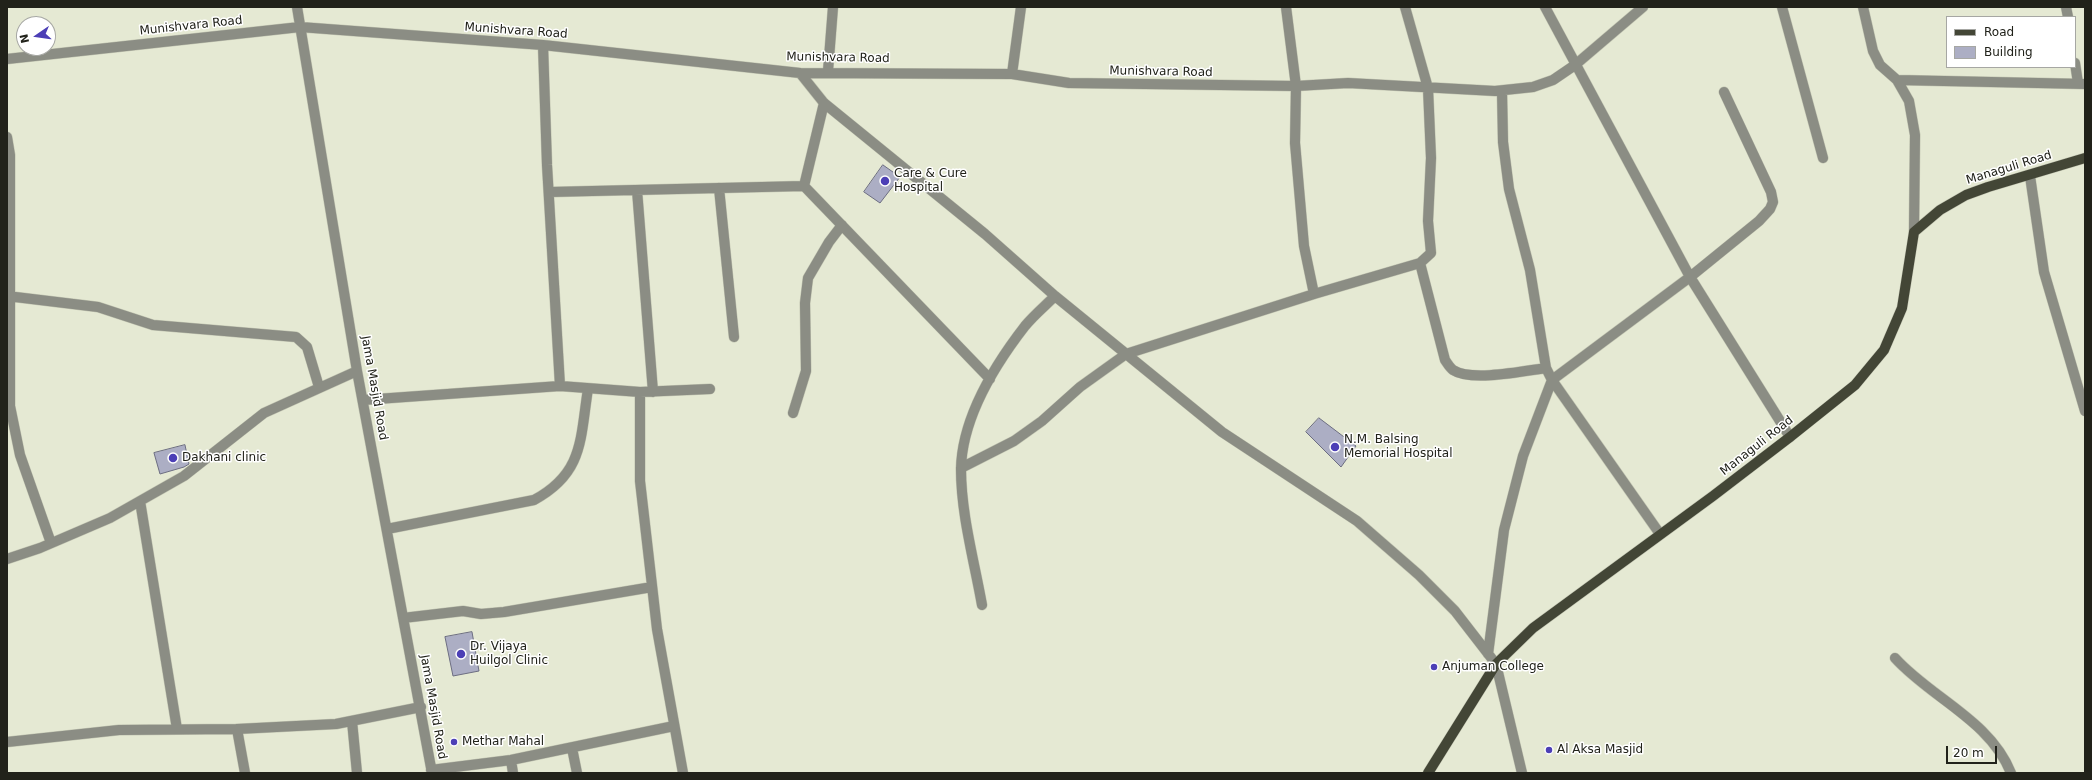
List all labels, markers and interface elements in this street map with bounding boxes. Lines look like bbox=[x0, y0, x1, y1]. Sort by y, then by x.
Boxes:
street label: Munishvara Road bbox=[139, 13, 243, 39]
north arrow bbox=[16, 16, 56, 56]
legend bbox=[1946, 16, 2076, 68]
street label: Munishvara Road bbox=[464, 20, 568, 42]
text: Road bbox=[1984, 25, 2014, 39]
text: N bbox=[17, 33, 32, 45]
text: Building bbox=[1984, 45, 2033, 59]
street label: Munishvara Road bbox=[786, 50, 890, 66]
street label: Munishvara Road bbox=[1109, 64, 1213, 80]
street label: Managuli Road bbox=[1965, 148, 2053, 188]
place label: Care & Cure Hospital bbox=[894, 167, 967, 195]
marker: Care & Cure Hospital bbox=[879, 175, 891, 187]
street label: Jama Masjid Road bbox=[358, 335, 390, 441]
street label: Managuli Road bbox=[1718, 413, 1796, 479]
place label: N.M. Balsing Memorial Hospital bbox=[1344, 433, 1452, 461]
marker: N.M. Balsing Memorial Hospital bbox=[1329, 441, 1341, 453]
place label: Dakhani clinic bbox=[182, 451, 266, 465]
marker: Dakhani clinic bbox=[167, 452, 179, 464]
place label: Dr. Vijaya Huilgol Clinic bbox=[470, 640, 548, 668]
marker: Dr. Vijaya Huilgol Clinic bbox=[455, 648, 467, 660]
street label: Jama Masjid Road bbox=[417, 654, 449, 760]
place label: Anjuman College bbox=[1442, 660, 1544, 674]
marker: Anjuman College bbox=[1429, 662, 1439, 672]
place label: Methar Mahal bbox=[462, 735, 544, 749]
marker: Methar Mahal bbox=[449, 737, 459, 747]
scale bar bbox=[1948, 738, 1999, 764]
place label: Al Aksa Masjid bbox=[1557, 743, 1643, 757]
marker: Al Aksa Masjid bbox=[1544, 745, 1554, 755]
text: 20 m bbox=[1953, 746, 1984, 760]

